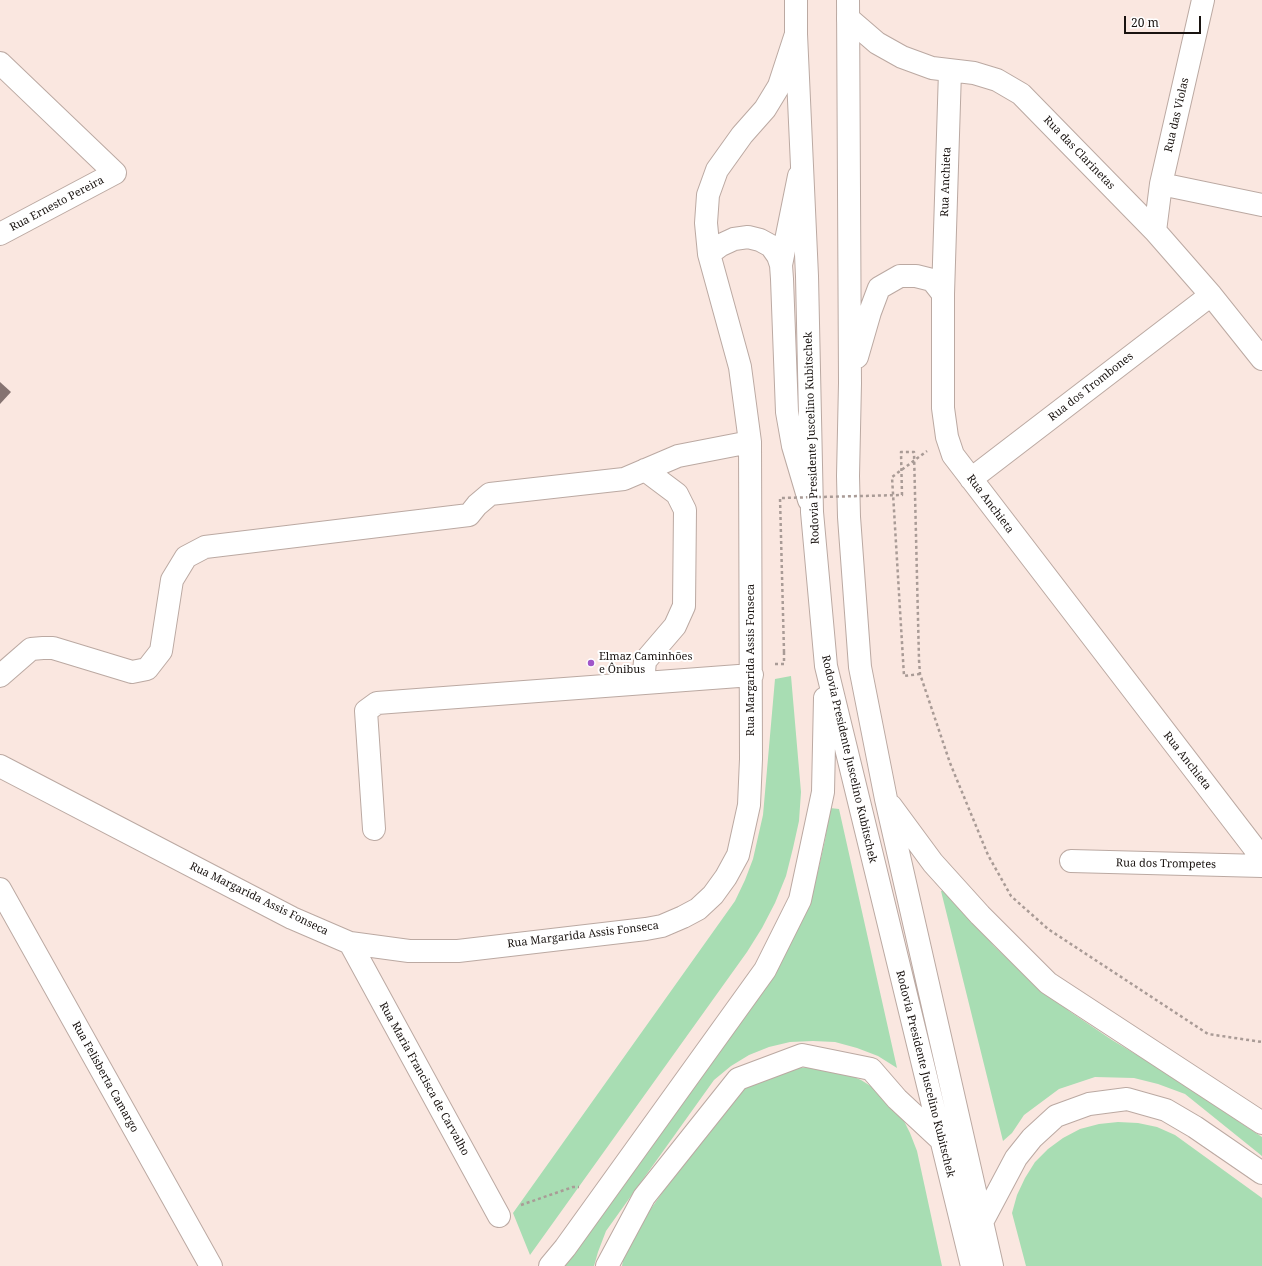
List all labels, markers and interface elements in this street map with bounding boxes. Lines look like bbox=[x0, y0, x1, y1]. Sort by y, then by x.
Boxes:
scale bar bbox=[1126, 8, 1203, 34]
text: 20 m bbox=[1131, 14, 1159, 31]
street label: Rua das Violas bbox=[1162, 77, 1192, 153]
street label: Rua das Clarinetas bbox=[1041, 113, 1117, 193]
street label: Rua Anchieta bbox=[938, 147, 954, 217]
street label: Rua Ernesto Pereira bbox=[8, 174, 106, 234]
street label: Rodovia Presidente Juscelino Kubitschek bbox=[802, 331, 822, 545]
street label: Rua dos Trombones bbox=[1046, 350, 1136, 424]
street label: Rua Anchieta bbox=[964, 472, 1016, 536]
street label: Rua Margarida Assis Fonseca bbox=[744, 584, 758, 736]
place label: Elmaz Caminhões e Ônibus bbox=[599, 650, 692, 676]
street label: Rodovia Presidente Juscelino Kubitschek bbox=[819, 654, 879, 864]
marker: Elmaz Caminhões e Ônibus bbox=[586, 658, 596, 668]
street label: Rua Anchieta bbox=[1160, 729, 1214, 793]
street label: Rua dos Trompetes bbox=[1116, 857, 1216, 871]
street label: Rua Margarida Assis Fonseca bbox=[188, 860, 330, 938]
street label: Rua Margarida Assis Fonseca bbox=[507, 919, 659, 951]
street label: Rodovia Presidente Juscelino Kubitschek bbox=[893, 969, 957, 1179]
street label: Rua Maria Francisca de Carvalho bbox=[376, 1000, 472, 1158]
street label: Rua Felisberta Camargo bbox=[69, 1019, 141, 1135]

